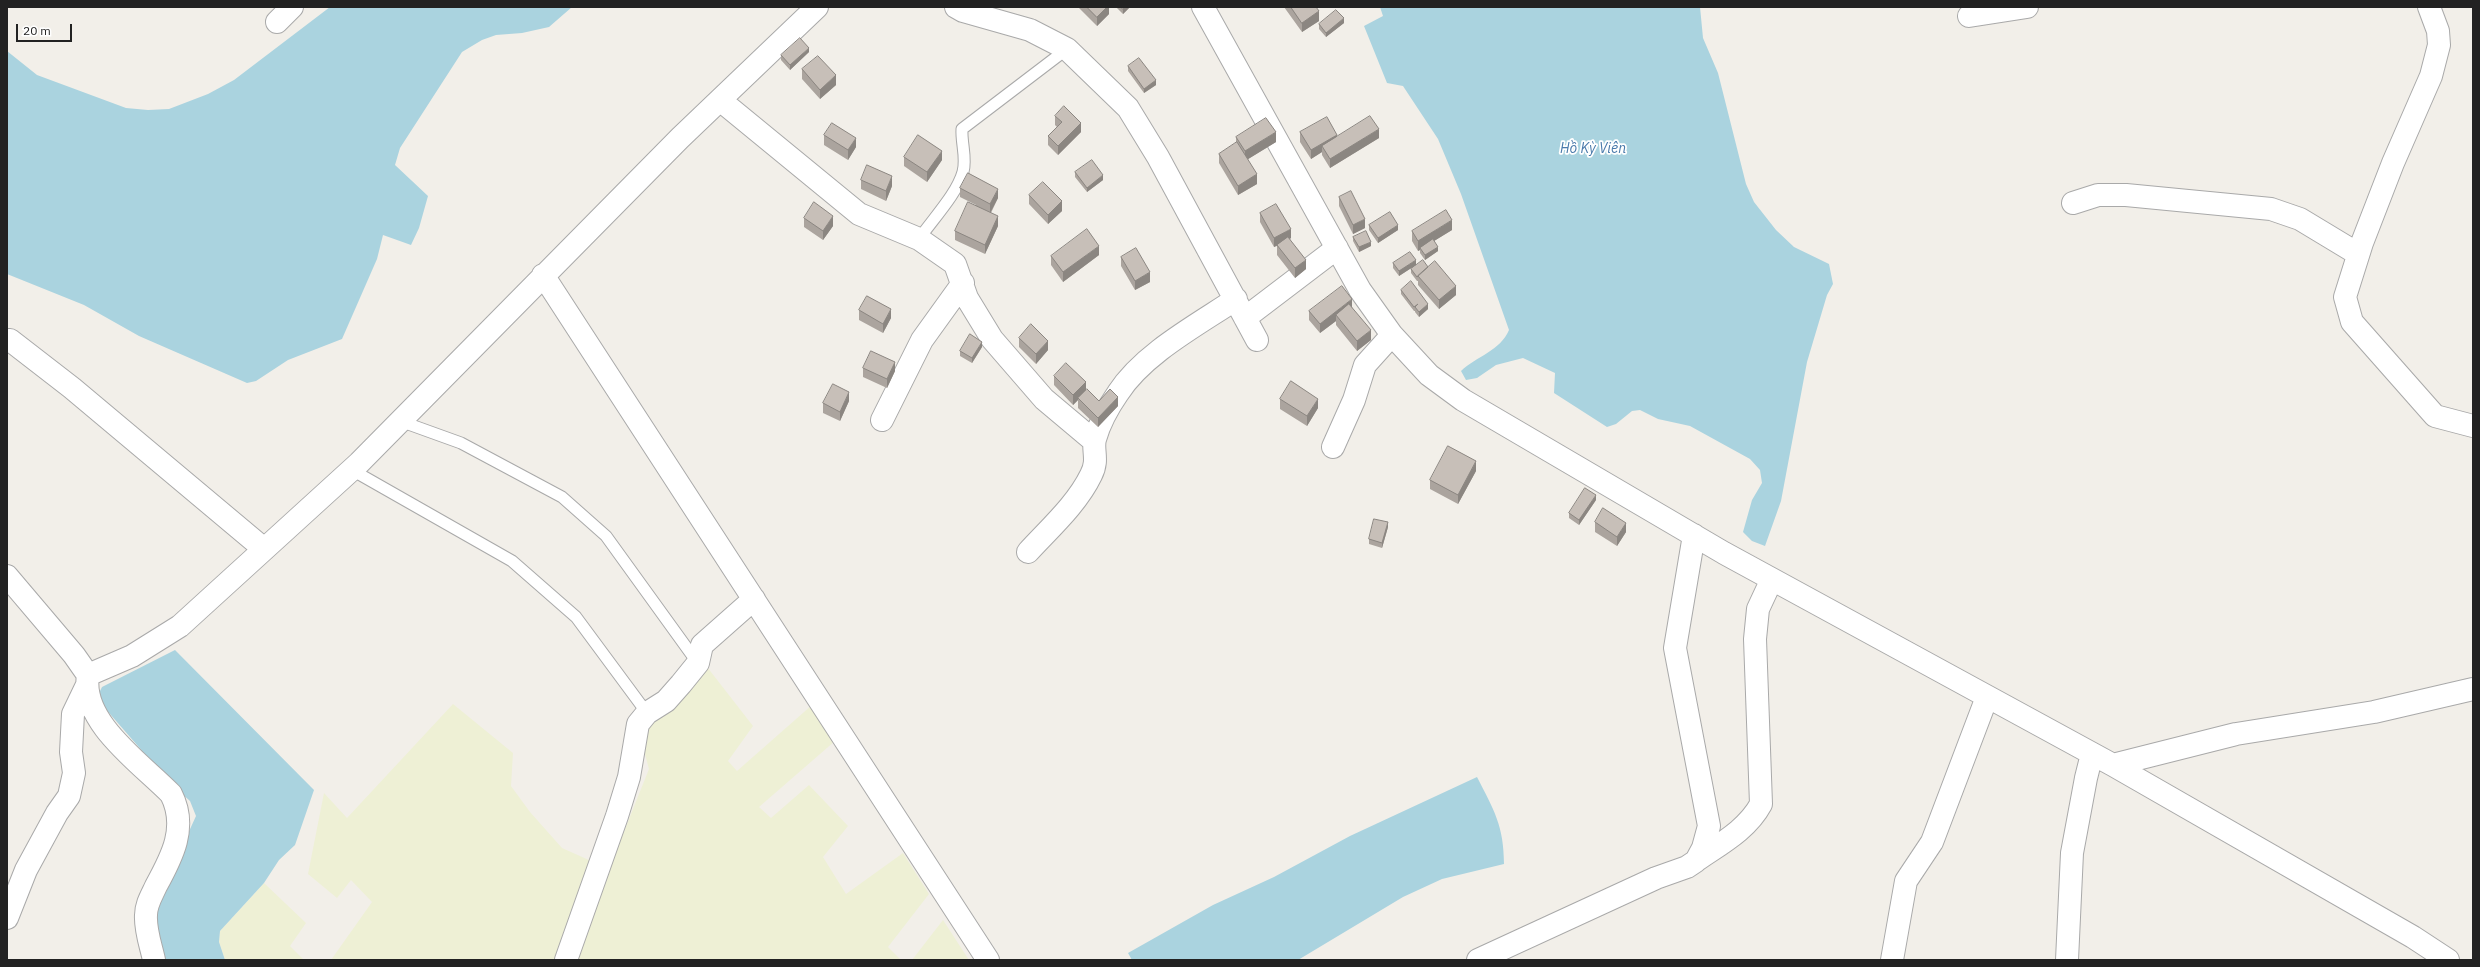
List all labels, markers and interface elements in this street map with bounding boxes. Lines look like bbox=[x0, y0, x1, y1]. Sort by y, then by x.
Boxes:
scale bar bbox=[18, 16, 74, 42]
text: 20 m bbox=[23, 23, 51, 38]
water label: Hồ Kỳ Viên bbox=[1560, 141, 1626, 157]

